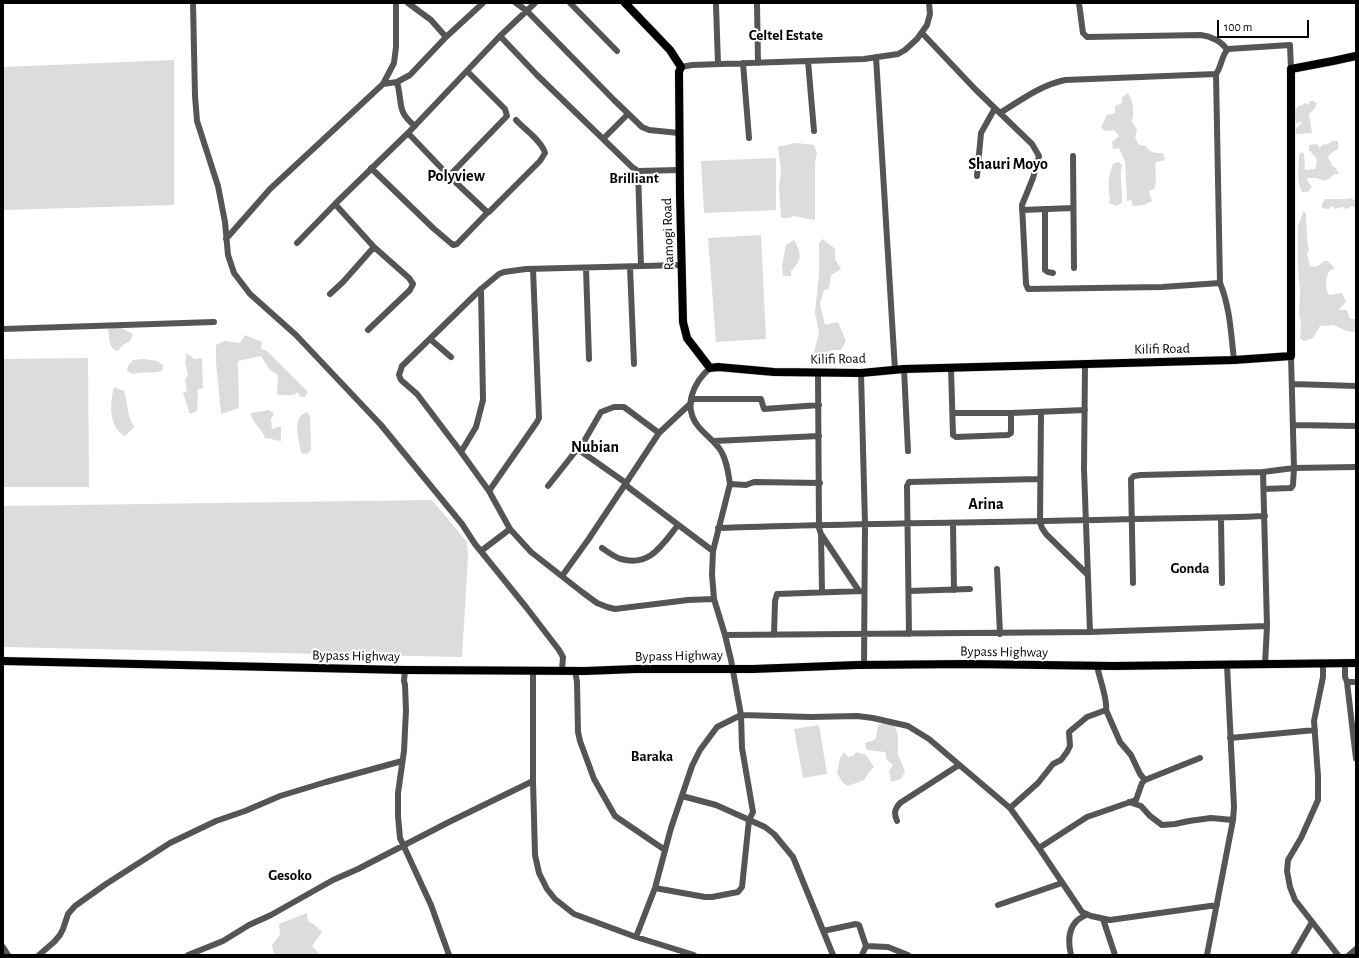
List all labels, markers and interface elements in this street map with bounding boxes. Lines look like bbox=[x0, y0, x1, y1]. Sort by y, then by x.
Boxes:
scale bar bbox=[1219, 12, 1311, 38]
text: 100 m bbox=[1224, 21, 1252, 33]
district label: Celtel Estate bbox=[749, 26, 823, 44]
district label: Shauri Moyo bbox=[968, 154, 1048, 174]
district label: Polyview bbox=[427, 166, 485, 186]
district label: Brilliant bbox=[609, 169, 659, 187]
street label: Ramogi Road bbox=[658, 198, 678, 270]
street label: Kilifi Road bbox=[1134, 340, 1190, 358]
street label: Kilifi Road bbox=[810, 350, 866, 368]
district label: Nubian bbox=[571, 437, 619, 457]
district label: Arina bbox=[968, 494, 1004, 514]
district label: Gonda bbox=[1170, 559, 1210, 577]
street label: Bypass Highway bbox=[960, 643, 1048, 661]
street label: Bypass Highway bbox=[312, 647, 400, 665]
street label: Bypass Highway bbox=[635, 647, 723, 665]
district label: Baraka bbox=[631, 747, 673, 765]
district label: Gesoko bbox=[268, 866, 312, 884]

